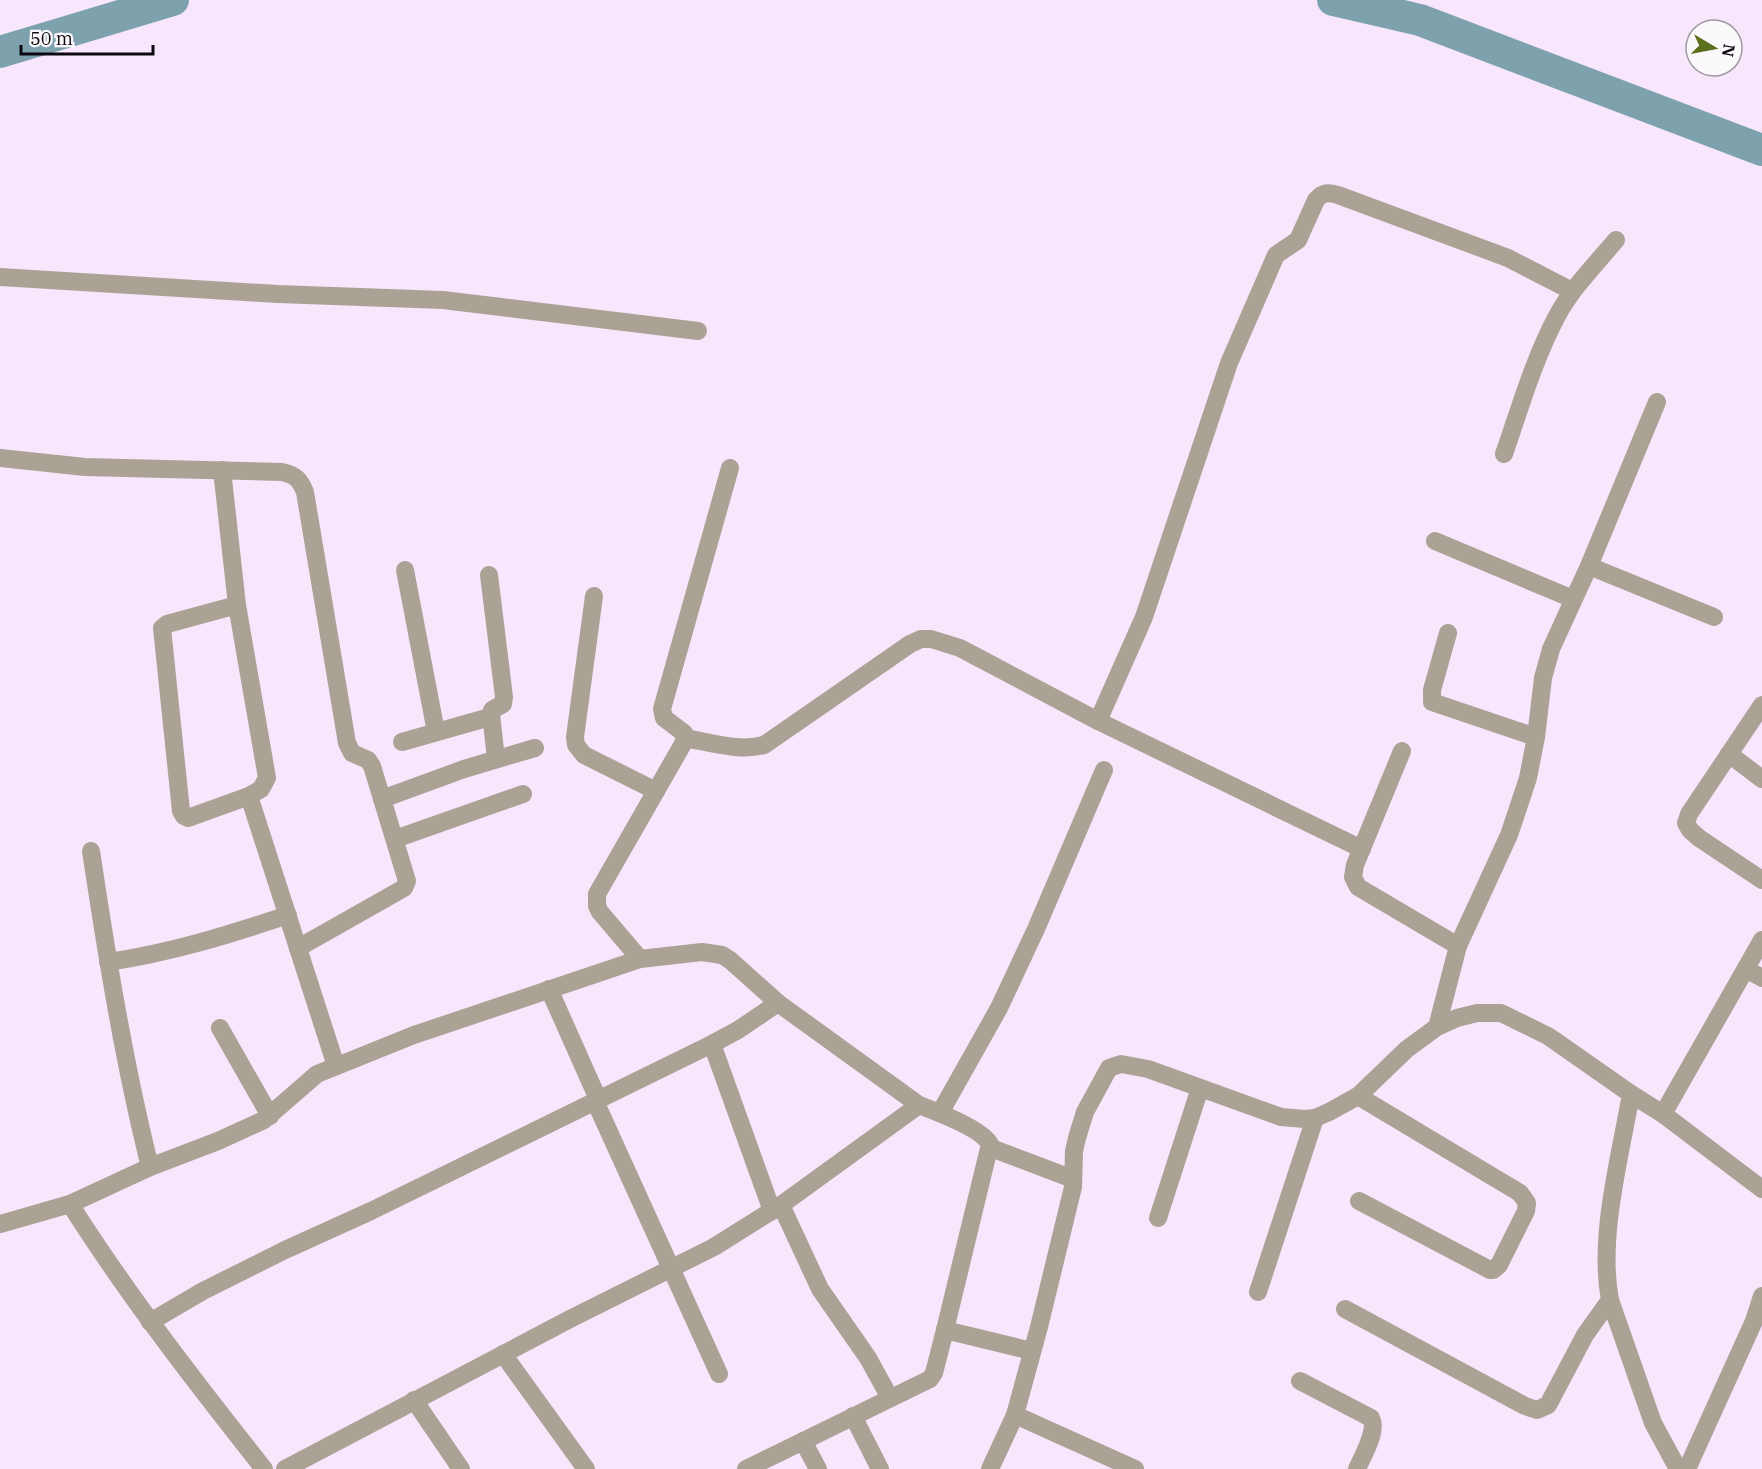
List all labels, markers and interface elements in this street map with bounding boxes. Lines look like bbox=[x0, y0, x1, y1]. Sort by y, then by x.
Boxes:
scale bar bbox=[21, 18, 153, 56]
north arrow bbox=[1684, 18, 1744, 78]
text: 50 m bbox=[30, 27, 73, 50]
text: N bbox=[1718, 43, 1740, 59]

